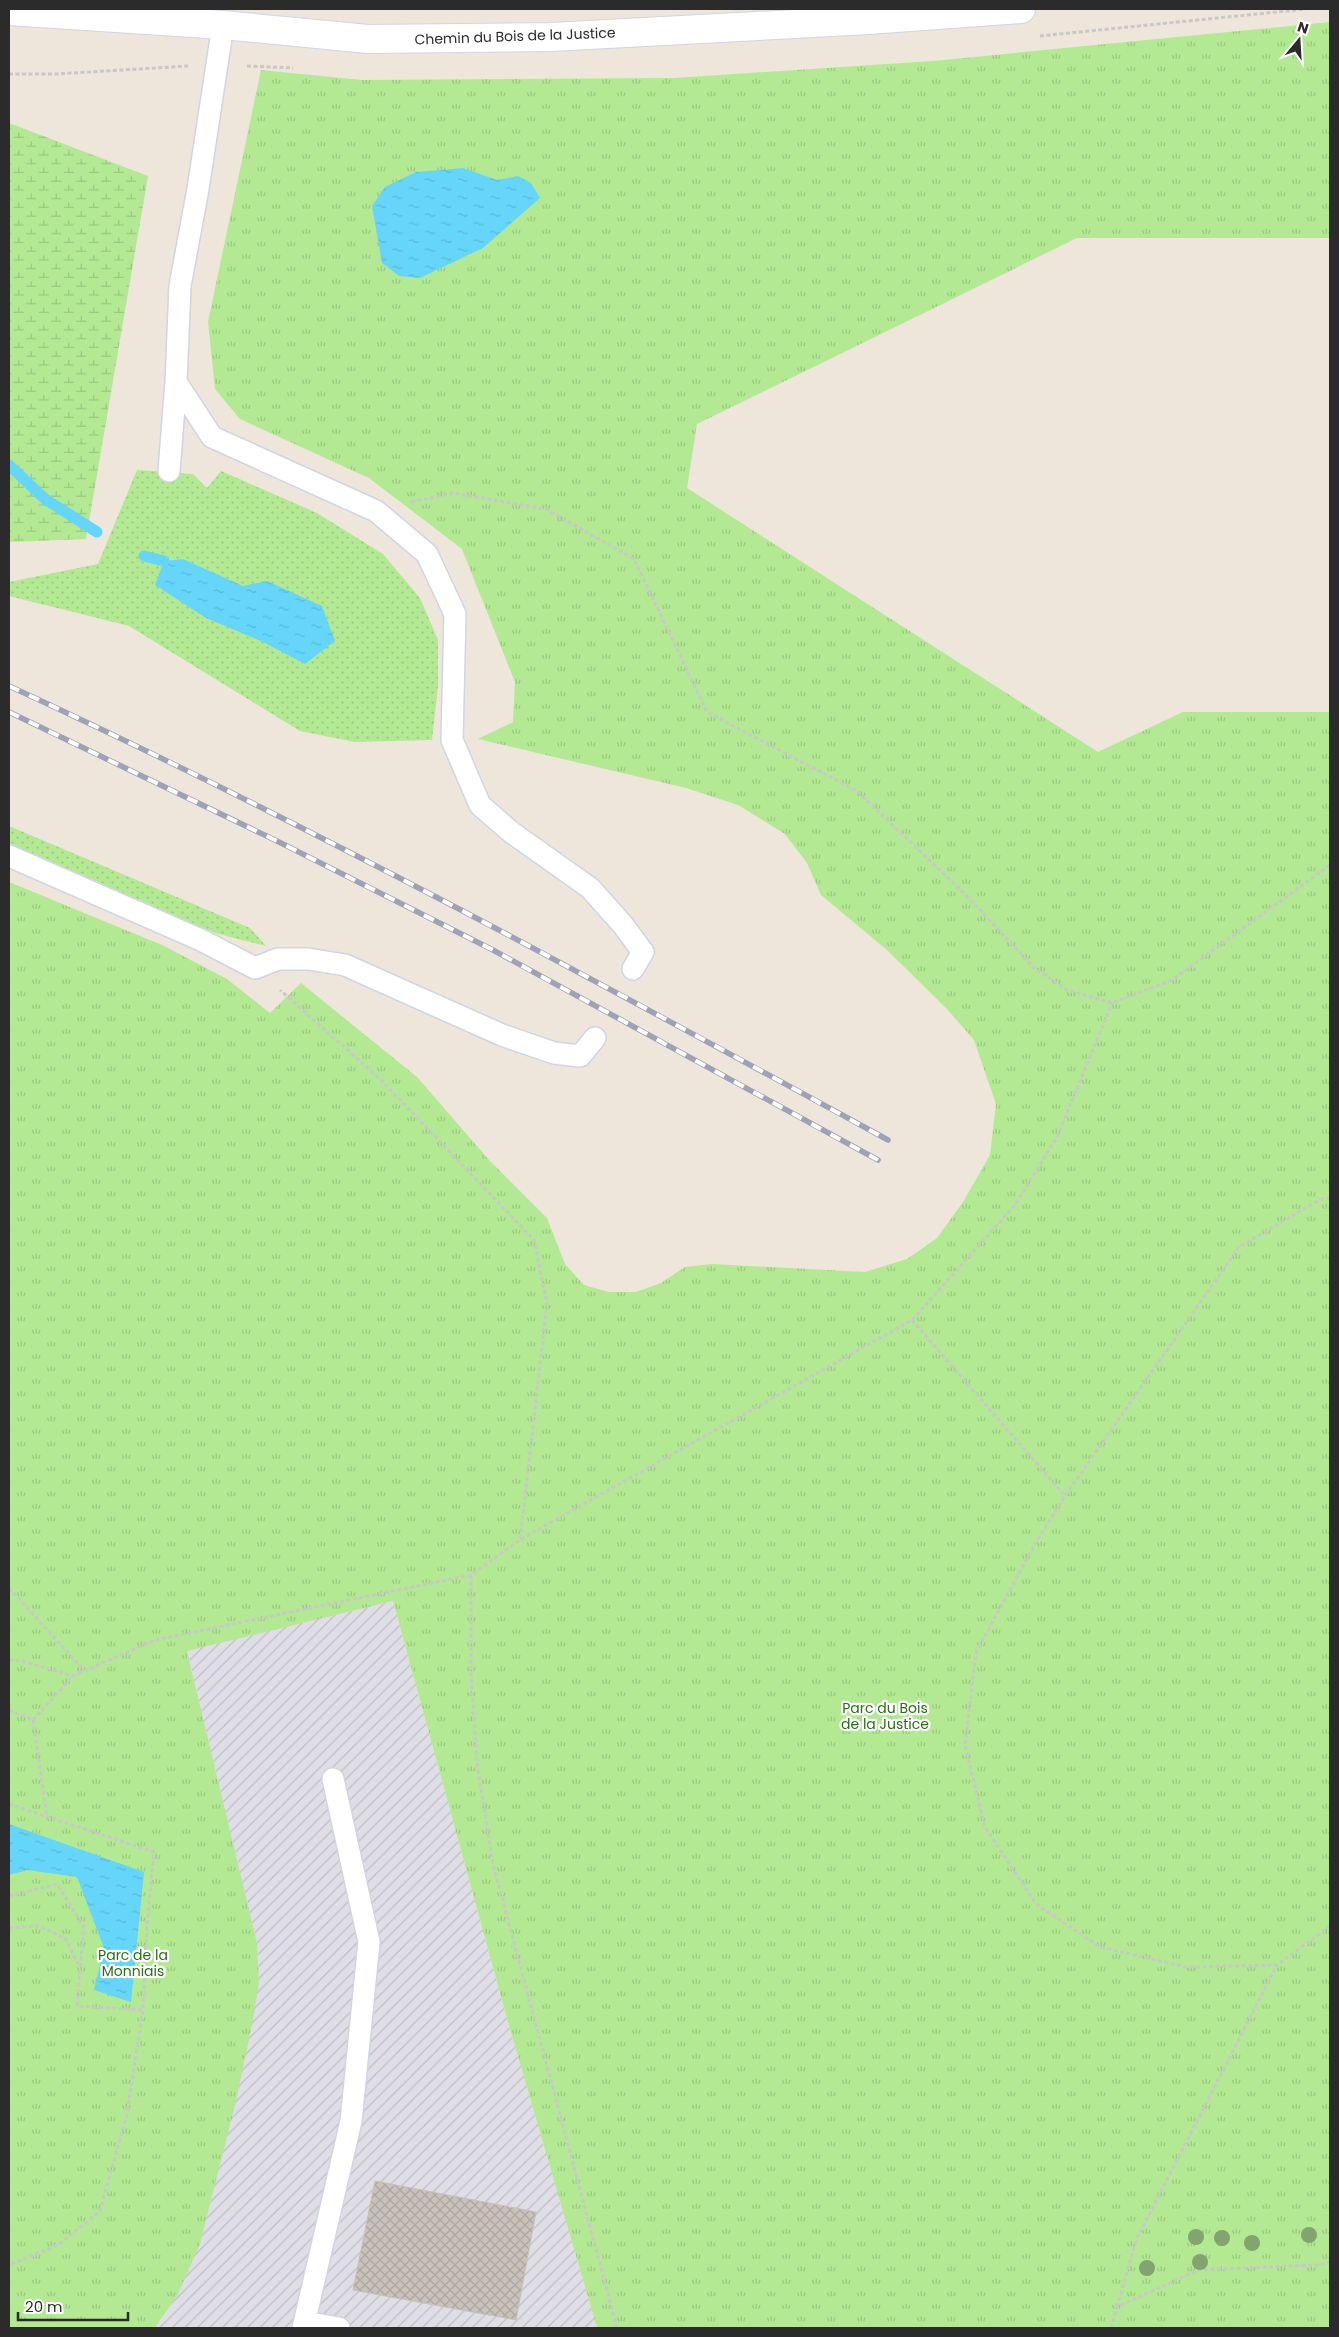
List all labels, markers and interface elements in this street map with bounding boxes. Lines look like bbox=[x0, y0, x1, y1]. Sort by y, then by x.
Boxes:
north arrow bbox=[1274, 15, 1324, 65]
text: N bbox=[1295, 16, 1311, 39]
street label: Chemin du Bois de la Justice bbox=[414, 22, 616, 50]
park label: Parc du Bois de la Justice bbox=[841, 1698, 929, 1734]
park label: Parc de la Monniais bbox=[98, 1945, 168, 1981]
scale bar bbox=[18, 2290, 128, 2322]
text: 20 m bbox=[25, 2296, 63, 2317]

